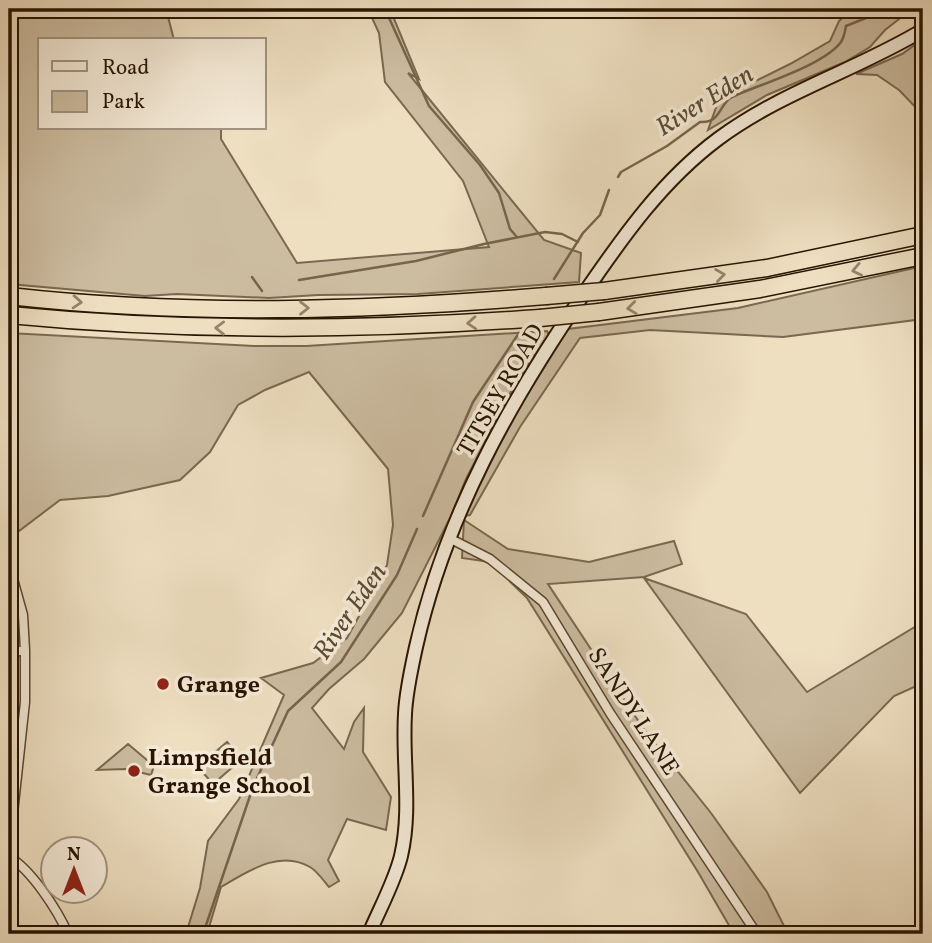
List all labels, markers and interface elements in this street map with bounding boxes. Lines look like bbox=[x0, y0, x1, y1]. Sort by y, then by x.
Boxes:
legend bbox=[38, 38, 266, 130]
text: Road bbox=[102, 54, 149, 83]
water label: River Eden bbox=[649, 57, 761, 146]
text: Park bbox=[102, 88, 145, 117]
one-way arrow bbox=[851, 262, 863, 277]
one-way arrow bbox=[714, 268, 726, 283]
one-way arrow bbox=[72, 294, 83, 309]
one-way arrow bbox=[299, 300, 310, 316]
one-way arrow bbox=[626, 301, 638, 316]
one-way arrow bbox=[466, 315, 477, 330]
street label: TITSEY ROAD bbox=[450, 318, 554, 464]
one-way arrow bbox=[214, 321, 225, 336]
water label: River Eden bbox=[305, 557, 396, 667]
street label: SANDY LANE bbox=[578, 641, 686, 783]
place label: Grange bbox=[177, 669, 260, 703]
marker: Grange bbox=[155, 676, 171, 692]
place label: Limpsfield Grange School bbox=[148, 742, 311, 804]
marker: Limpsfield Grange School bbox=[126, 763, 142, 779]
north arrow bbox=[38, 834, 108, 904]
text: N bbox=[67, 842, 81, 868]

